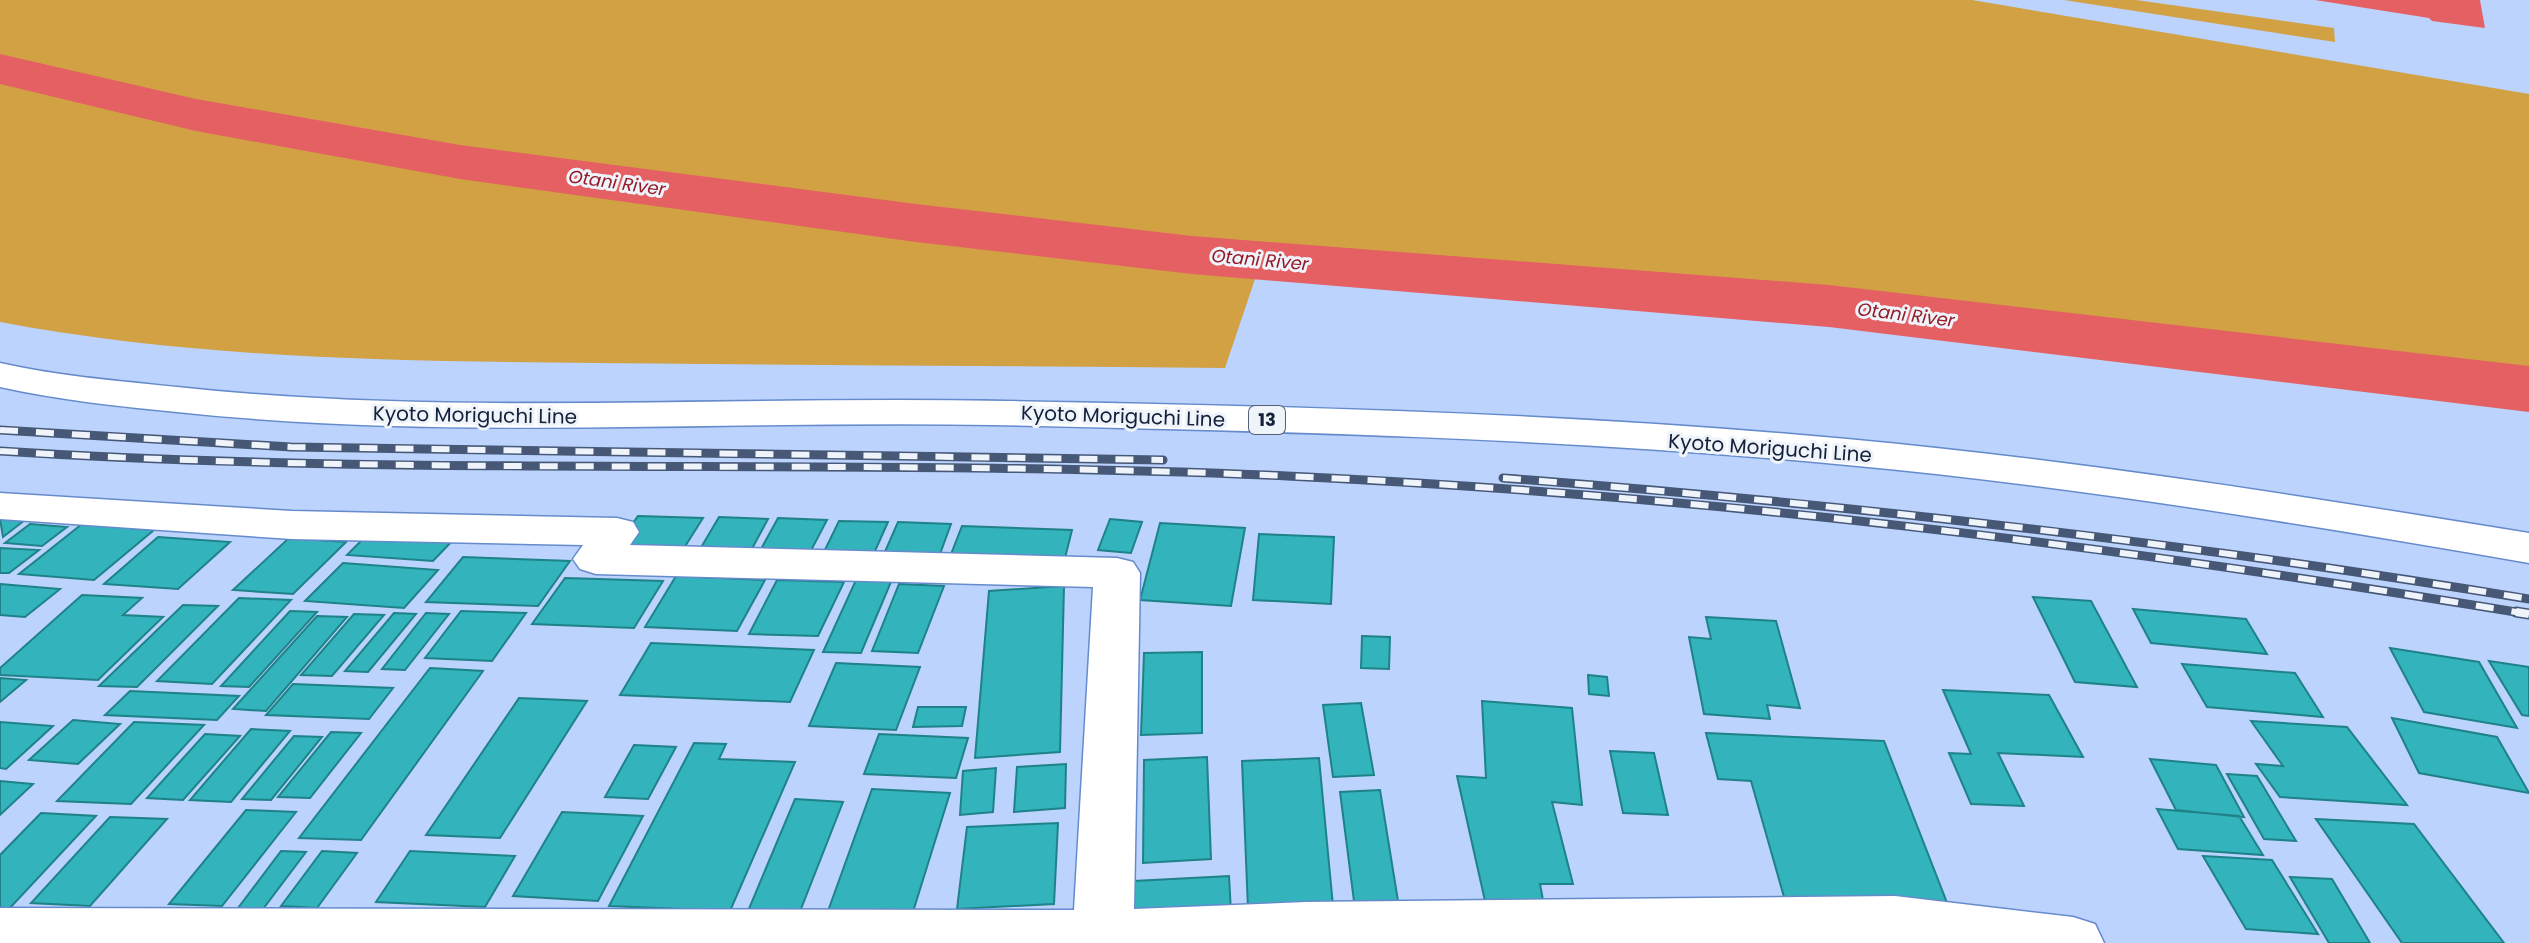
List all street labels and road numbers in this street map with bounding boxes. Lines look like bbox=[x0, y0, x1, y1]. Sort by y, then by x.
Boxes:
street label: Kyoto Moriguchi Line bbox=[1021, 398, 1225, 434]
street label: Kyoto Moriguchi Line bbox=[373, 399, 577, 431]
road number: 13 bbox=[1249, 406, 1285, 434]
street label: Kyoto Moriguchi Line bbox=[1667, 427, 1873, 469]

